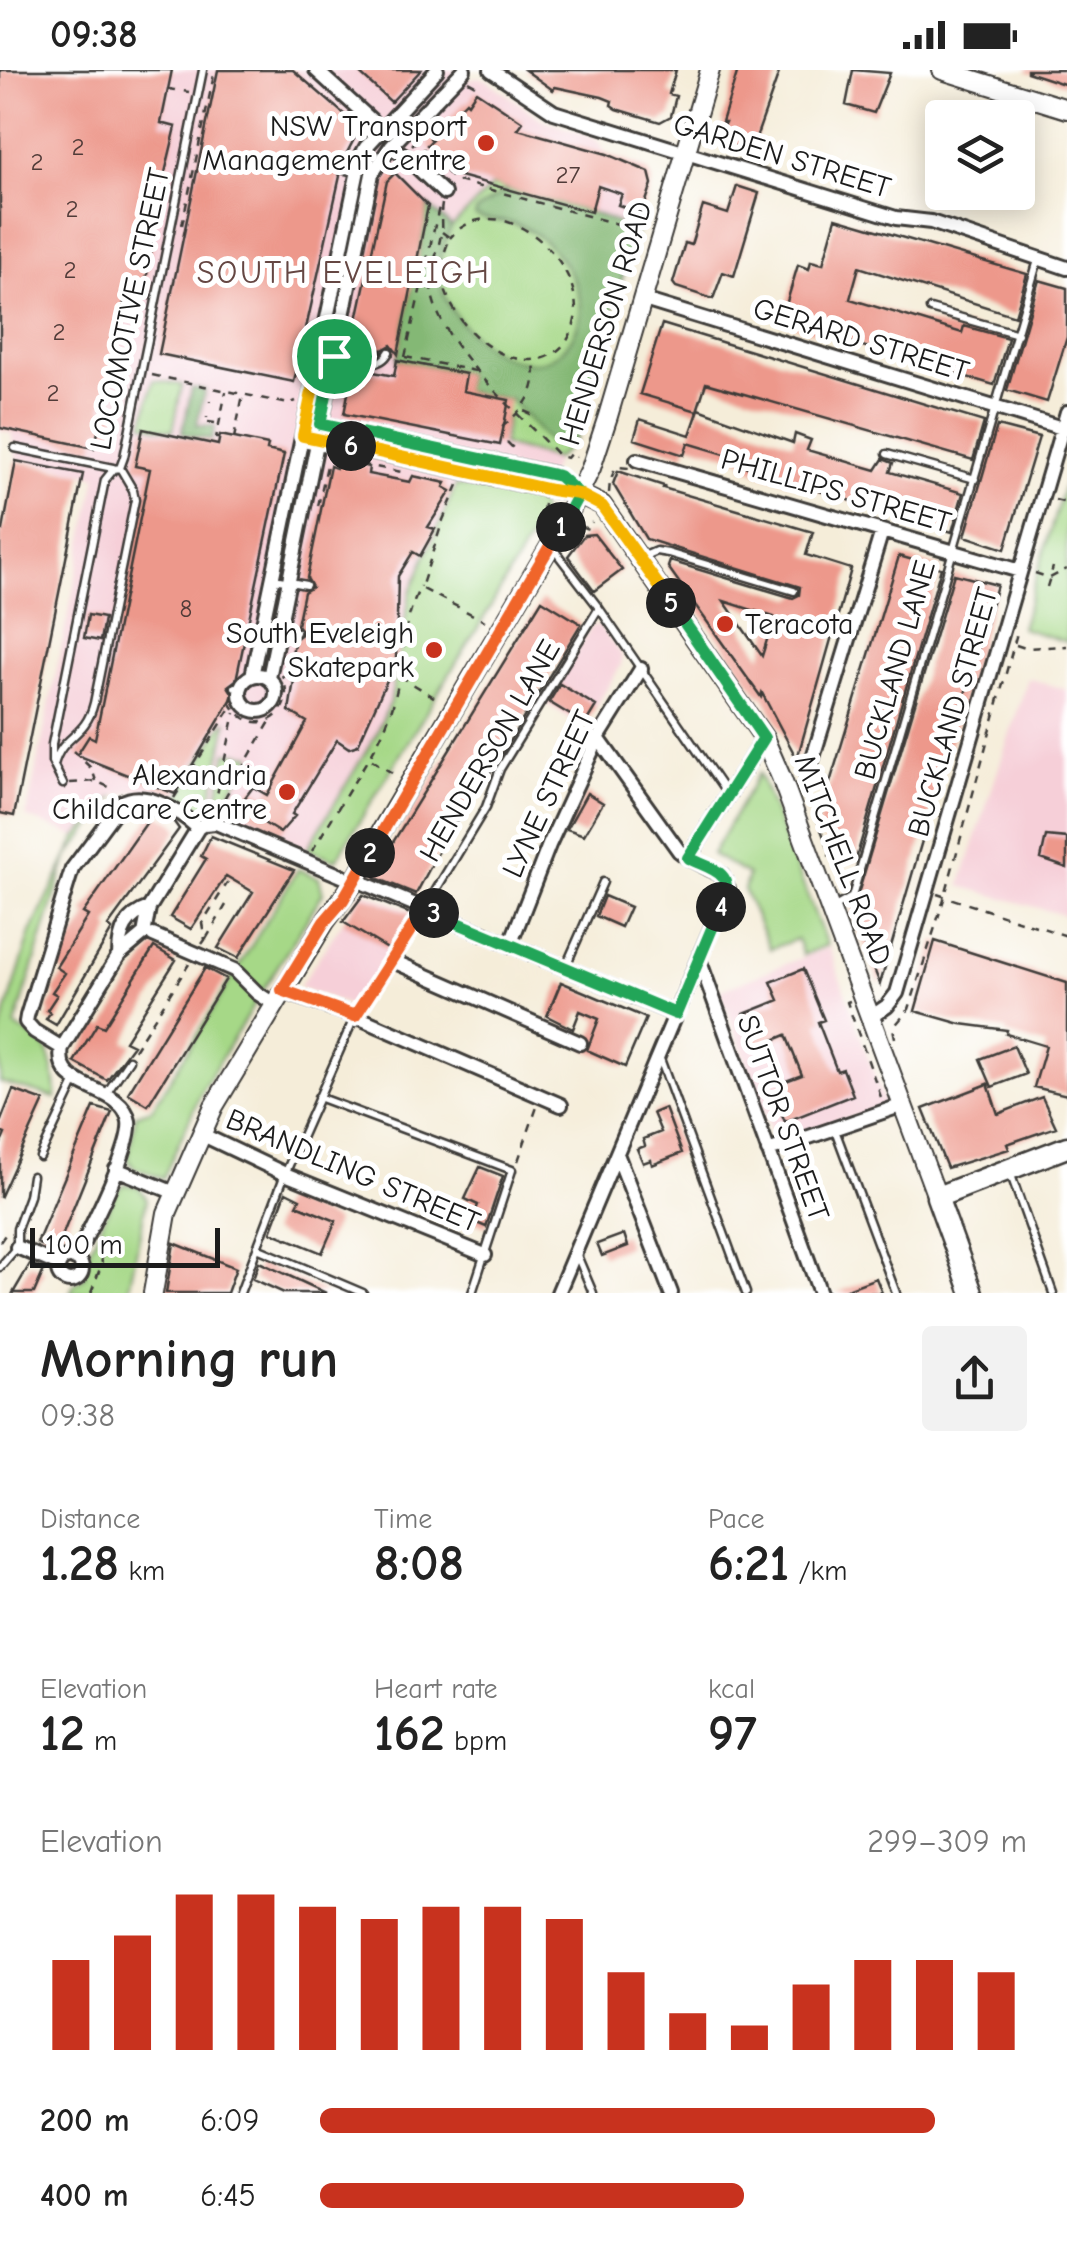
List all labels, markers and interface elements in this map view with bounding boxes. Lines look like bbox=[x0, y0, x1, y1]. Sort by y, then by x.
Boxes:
text: 09:38 bbox=[50, 13, 138, 57]
map controls bbox=[925, 100, 1035, 210]
button: layers bbox=[925, 100, 1035, 210]
street label: GARDEN STREET bbox=[669, 106, 895, 206]
place label: NSW Transport Management Centre bbox=[202, 109, 467, 178]
house number: 2 bbox=[71, 132, 85, 161]
marker: NSW Transport Management Centre bbox=[475, 132, 497, 154]
house number: 2 bbox=[30, 147, 44, 176]
house number: 27 bbox=[556, 160, 581, 189]
street label: LOCOMOTIVE STREET bbox=[83, 164, 177, 453]
house number: 2 bbox=[65, 194, 79, 223]
street label: HENDERSON ROAD bbox=[552, 197, 660, 449]
district label: SOUTH EVELEIGH bbox=[197, 254, 491, 291]
house number: 2 bbox=[63, 255, 77, 284]
street label: GERARD STREET bbox=[749, 291, 973, 390]
pin bbox=[292, 314, 377, 399]
house number: 2 bbox=[52, 317, 66, 346]
icon: arrive bbox=[307, 329, 362, 384]
house number: 2 bbox=[46, 378, 60, 407]
pin: 6 bbox=[326, 421, 376, 471]
text: 6 bbox=[344, 430, 358, 462]
street label: PHILLIPS STREET bbox=[717, 441, 955, 541]
pin: 1 bbox=[536, 502, 586, 552]
text: 1 bbox=[555, 511, 567, 543]
street label: BUCKLAND LANE bbox=[847, 557, 943, 783]
pin: 5 bbox=[646, 578, 696, 628]
street label: BUCKLAND STREET bbox=[901, 583, 1005, 841]
text: 5 bbox=[664, 587, 678, 619]
house number: 8 bbox=[180, 594, 192, 623]
place label: Teracota bbox=[745, 607, 853, 642]
marker: Teracota bbox=[714, 613, 736, 635]
place label: South Eveleigh Skatepark bbox=[226, 616, 414, 685]
street label: HENDERSON LANE bbox=[412, 634, 568, 868]
marker: South Eveleigh Skatepark bbox=[423, 639, 445, 661]
street label: LYNE STREET bbox=[495, 705, 603, 883]
street label: MITCHELL ROAD bbox=[787, 750, 899, 970]
place label: Alexandria Childcare Centre bbox=[52, 758, 267, 827]
marker: Alexandria Childcare Centre bbox=[276, 781, 298, 803]
pin: 2 bbox=[345, 828, 395, 878]
text: 2 bbox=[363, 837, 377, 869]
pin: 4 bbox=[696, 882, 746, 932]
pin: 3 bbox=[409, 888, 459, 938]
text: 4 bbox=[714, 891, 728, 923]
text: 3 bbox=[427, 897, 441, 929]
street label: SUTTOR STREET bbox=[730, 1010, 837, 1226]
street label: BRANDLING STREET bbox=[221, 1102, 486, 1240]
scale bar bbox=[30, 1223, 220, 1268]
text: 100 m bbox=[45, 1229, 123, 1261]
button: share bbox=[922, 1326, 1027, 1431]
text: Morning run bbox=[40, 1327, 338, 1391]
text: 09:38 bbox=[40, 1397, 115, 1434]
text: Distance bbox=[40, 1503, 140, 1535]
text: Time bbox=[374, 1503, 432, 1535]
text: Pace bbox=[708, 1503, 764, 1535]
text: 1.28 bbox=[40, 1535, 119, 1593]
text: 8:08 bbox=[374, 1535, 464, 1593]
text: 6:21 bbox=[708, 1535, 789, 1593]
text: km bbox=[119, 1555, 165, 1587]
text: /km bbox=[789, 1555, 847, 1587]
text: Elevation bbox=[40, 1673, 147, 1705]
text: Heart rate bbox=[374, 1673, 497, 1705]
text: kcal bbox=[708, 1673, 755, 1705]
text: 12 bbox=[40, 1705, 85, 1763]
text: 162 bbox=[374, 1705, 445, 1763]
text: 97 bbox=[708, 1705, 757, 1763]
text: m bbox=[85, 1725, 117, 1757]
text: bpm bbox=[445, 1725, 507, 1757]
text: Elevation bbox=[40, 1823, 163, 1860]
text: 299–309 m bbox=[867, 1823, 1027, 1860]
text: 200 m bbox=[40, 2102, 129, 2139]
text: 6:09 bbox=[200, 2102, 260, 2139]
text: 400 m bbox=[40, 2177, 128, 2214]
text: 6:45 bbox=[200, 2177, 256, 2214]

